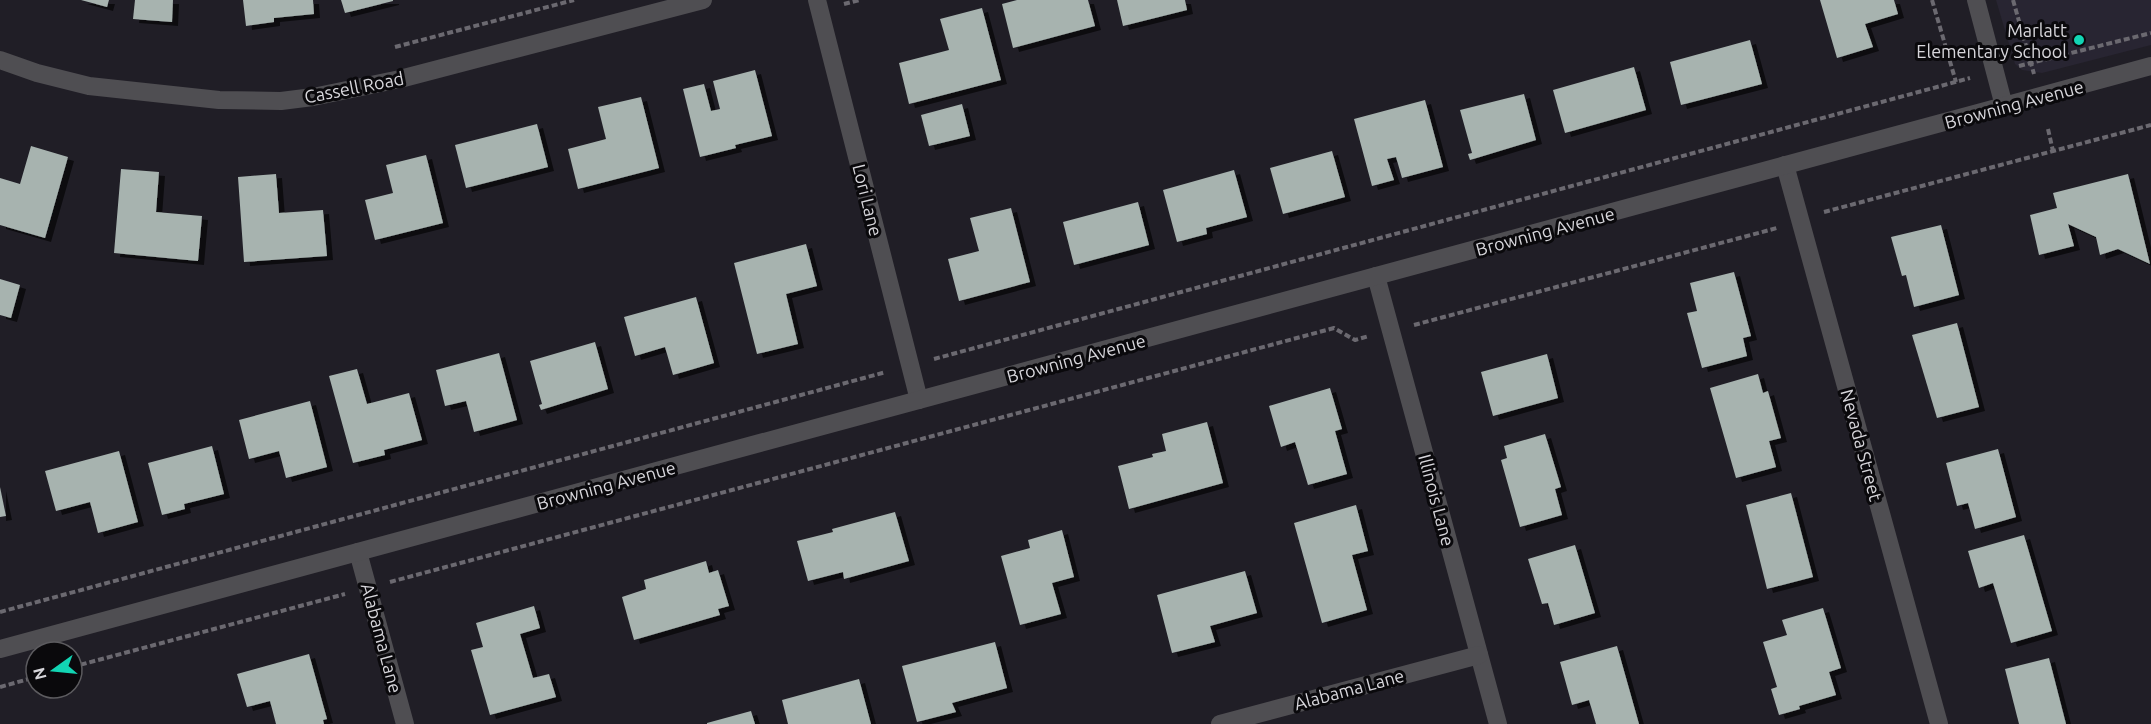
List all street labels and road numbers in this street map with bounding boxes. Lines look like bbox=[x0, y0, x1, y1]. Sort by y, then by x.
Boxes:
street label: Cassell Road bbox=[303, 68, 405, 106]
street label: Browning Avenue bbox=[1942, 76, 2086, 132]
street label: Lori Lane bbox=[849, 162, 887, 238]
street label: Browning Avenue bbox=[1473, 203, 1617, 259]
street label: Browning Avenue bbox=[1004, 330, 1148, 386]
street label: Nevada Street bbox=[1837, 387, 1887, 503]
street label: Illinois Lane bbox=[1415, 452, 1459, 548]
street label: Browning Avenue bbox=[534, 457, 678, 513]
street label: Alabama Lane bbox=[358, 581, 406, 695]
street label: Alabama Lane bbox=[1292, 665, 1406, 713]

